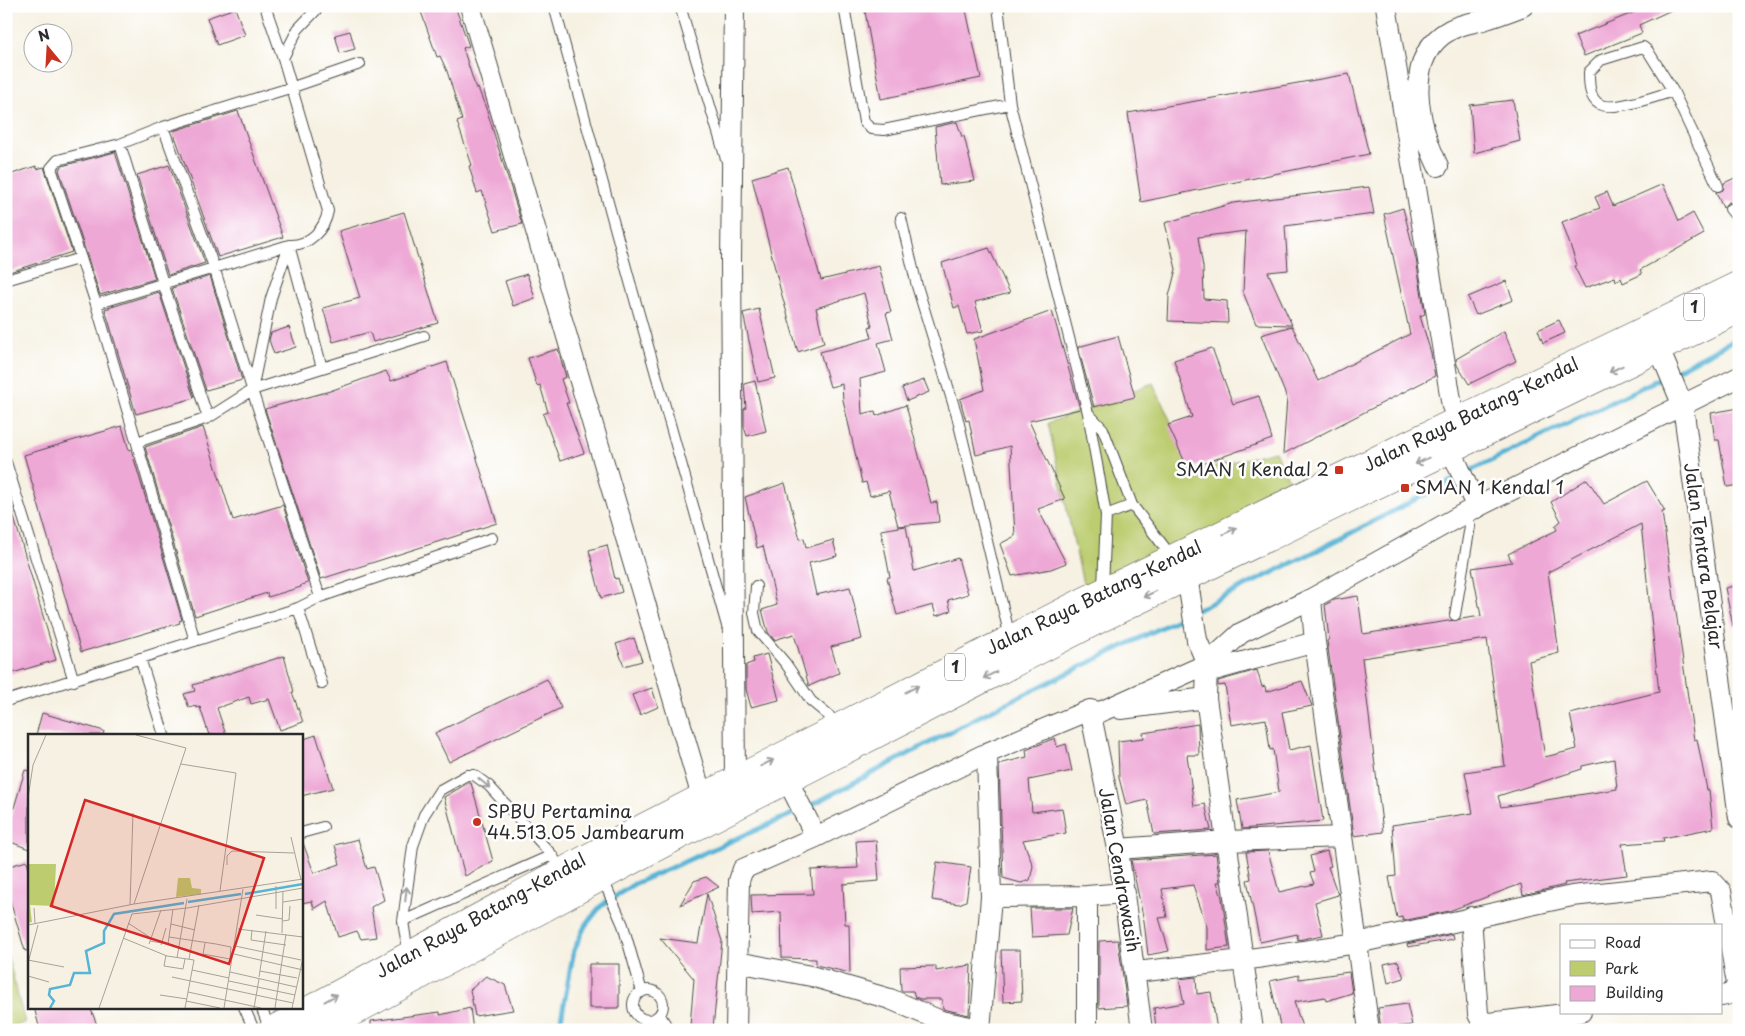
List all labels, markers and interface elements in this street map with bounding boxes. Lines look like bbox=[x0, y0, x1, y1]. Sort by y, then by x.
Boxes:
north arrow bbox=[22, 22, 72, 72]
text: N bbox=[35, 23, 52, 47]
road number: 1 bbox=[1684, 294, 1704, 320]
street label: Jalan Raya Batang-Kendal bbox=[1358, 350, 1583, 478]
one-way arrow bbox=[1609, 364, 1624, 374]
place label: SMAN 1 Kendal 2 bbox=[1175, 455, 1329, 482]
one-way arrow bbox=[1415, 456, 1430, 466]
street label: Jalan Tentara Pelajar bbox=[1678, 461, 1731, 652]
marker: SMAN 1 Kendal 2 bbox=[1333, 464, 1345, 476]
place label: SMAN 1 Kendal 1 bbox=[1415, 473, 1564, 500]
marker: SMAN 1 Kendal 1 bbox=[1399, 482, 1411, 494]
one-way arrow bbox=[1222, 526, 1237, 536]
street label: Jalan Raya Batang-Kendal bbox=[981, 533, 1206, 661]
one-way arrow bbox=[1143, 589, 1158, 599]
road number: 1 bbox=[945, 654, 965, 680]
one-way arrow bbox=[983, 671, 998, 680]
one-way arrow bbox=[904, 684, 919, 694]
inset map bbox=[28, 734, 302, 1008]
one-way arrow bbox=[759, 758, 774, 767]
one-way arrow bbox=[478, 777, 491, 788]
street label: Jalan Cendrawasih bbox=[1093, 785, 1148, 954]
place label: SPBU Pertamina 44.513.05 Jambearum bbox=[487, 797, 685, 845]
marker: SPBU Pertamina 44.513.05 Jambearum bbox=[471, 816, 483, 828]
street label: Jalan Raya Batang-Kendal bbox=[370, 845, 590, 984]
one-way arrow bbox=[401, 887, 411, 903]
legend bbox=[1560, 924, 1722, 1014]
text: Road bbox=[1605, 930, 1641, 953]
text: Park bbox=[1605, 956, 1639, 979]
text: Building bbox=[1605, 980, 1664, 1003]
one-way arrow bbox=[323, 993, 338, 1002]

